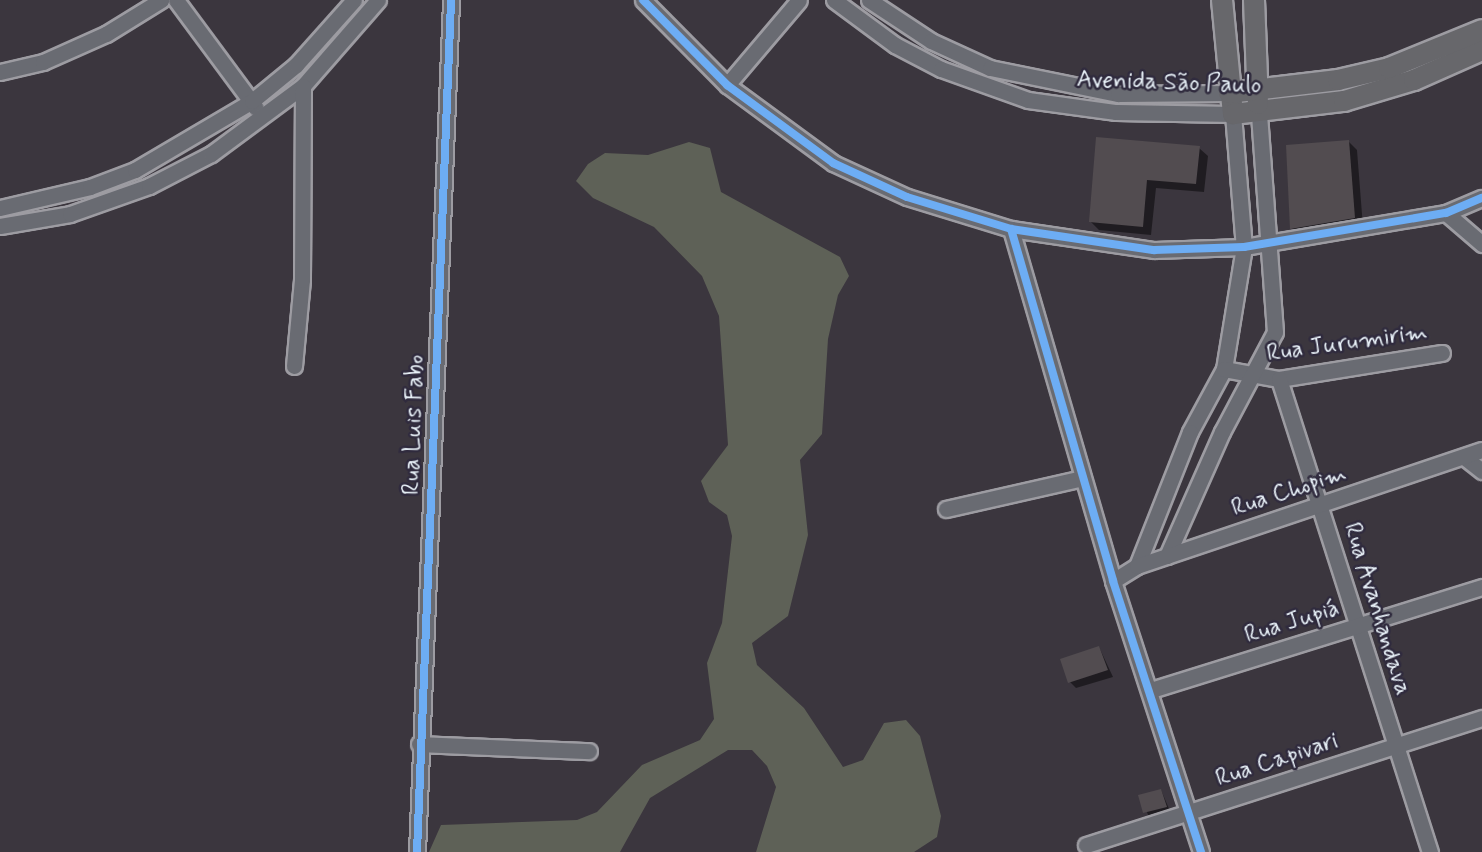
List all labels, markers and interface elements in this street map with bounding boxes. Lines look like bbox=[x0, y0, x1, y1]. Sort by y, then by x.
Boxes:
street label: Avenida São Paulo bbox=[1079, 65, 1259, 101]
street label: Rua Jurumirim bbox=[1268, 318, 1426, 368]
street label: Rua Luis Fabo bbox=[397, 355, 431, 495]
street label: Rua Chopim bbox=[1228, 459, 1350, 523]
street label: Rua Avanhandava bbox=[1337, 520, 1417, 698]
street label: Rua Jupiá bbox=[1242, 594, 1342, 650]
street label: Rua Capivari bbox=[1212, 727, 1342, 793]

